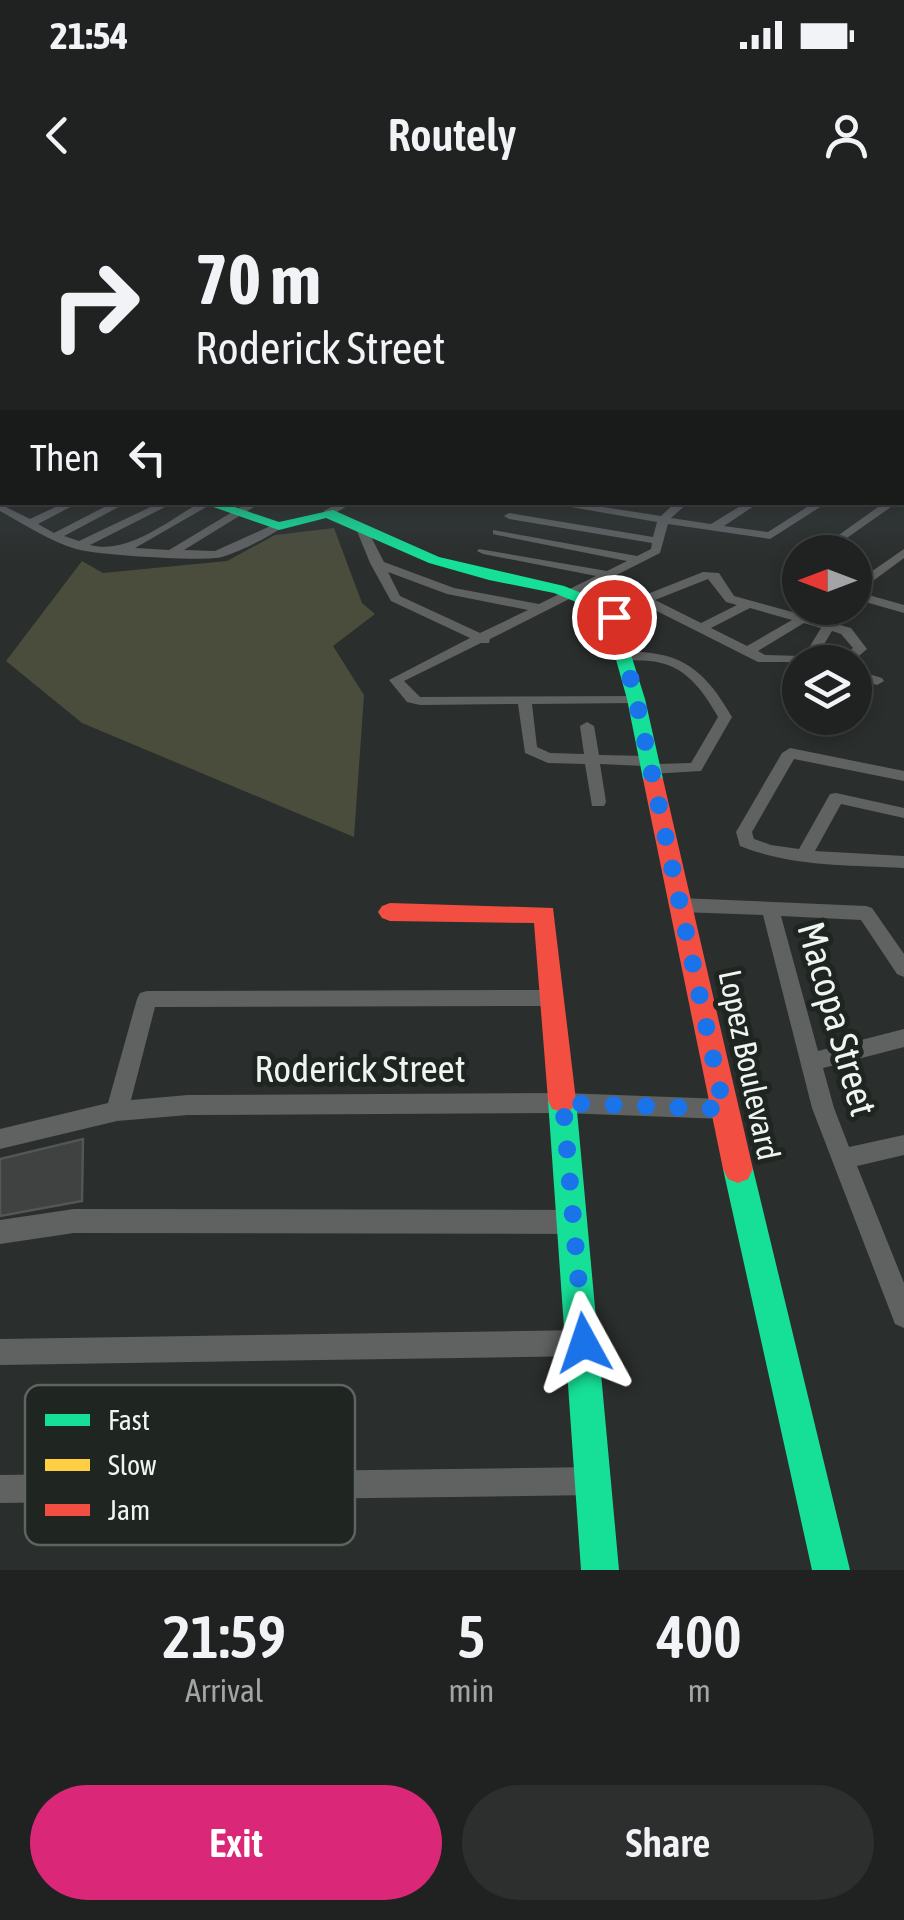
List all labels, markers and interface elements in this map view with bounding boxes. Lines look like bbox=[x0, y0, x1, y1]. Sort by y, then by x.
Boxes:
text: 21:54 bbox=[50, 14, 128, 57]
icon: back bbox=[30, 108, 85, 163]
icon: person bbox=[819, 108, 874, 163]
text: Routely bbox=[388, 109, 516, 161]
text: 70 m bbox=[195, 239, 321, 319]
icon: right bbox=[30, 240, 160, 370]
text: Roderick Street bbox=[195, 322, 445, 374]
icon: left bbox=[120, 430, 175, 485]
text: Then bbox=[30, 436, 100, 479]
north arrow bbox=[782, 535, 872, 625]
map controls bbox=[782, 535, 872, 735]
pin bbox=[572, 575, 657, 660]
icon: arrive bbox=[587, 590, 642, 645]
button: layers bbox=[782, 645, 872, 735]
street label: Macopa Street bbox=[789, 917, 886, 1121]
street label: Lopez Boulevard bbox=[711, 966, 788, 1163]
street label: Roderick Street bbox=[254, 1047, 466, 1090]
position arrow bbox=[532, 1291, 636, 1395]
legend bbox=[25, 1385, 355, 1545]
text: Fast bbox=[108, 1404, 150, 1436]
text: Slow bbox=[108, 1449, 157, 1481]
text: Jam bbox=[108, 1494, 150, 1526]
text: 21:59 bbox=[162, 1602, 286, 1671]
text: 5 bbox=[457, 1602, 486, 1671]
text: 400 bbox=[657, 1602, 741, 1671]
text: Arrival bbox=[185, 1672, 263, 1709]
text: min bbox=[448, 1672, 494, 1709]
text: m bbox=[688, 1672, 711, 1709]
button: Exit bbox=[30, 1785, 442, 1900]
button: Share bbox=[462, 1785, 874, 1900]

